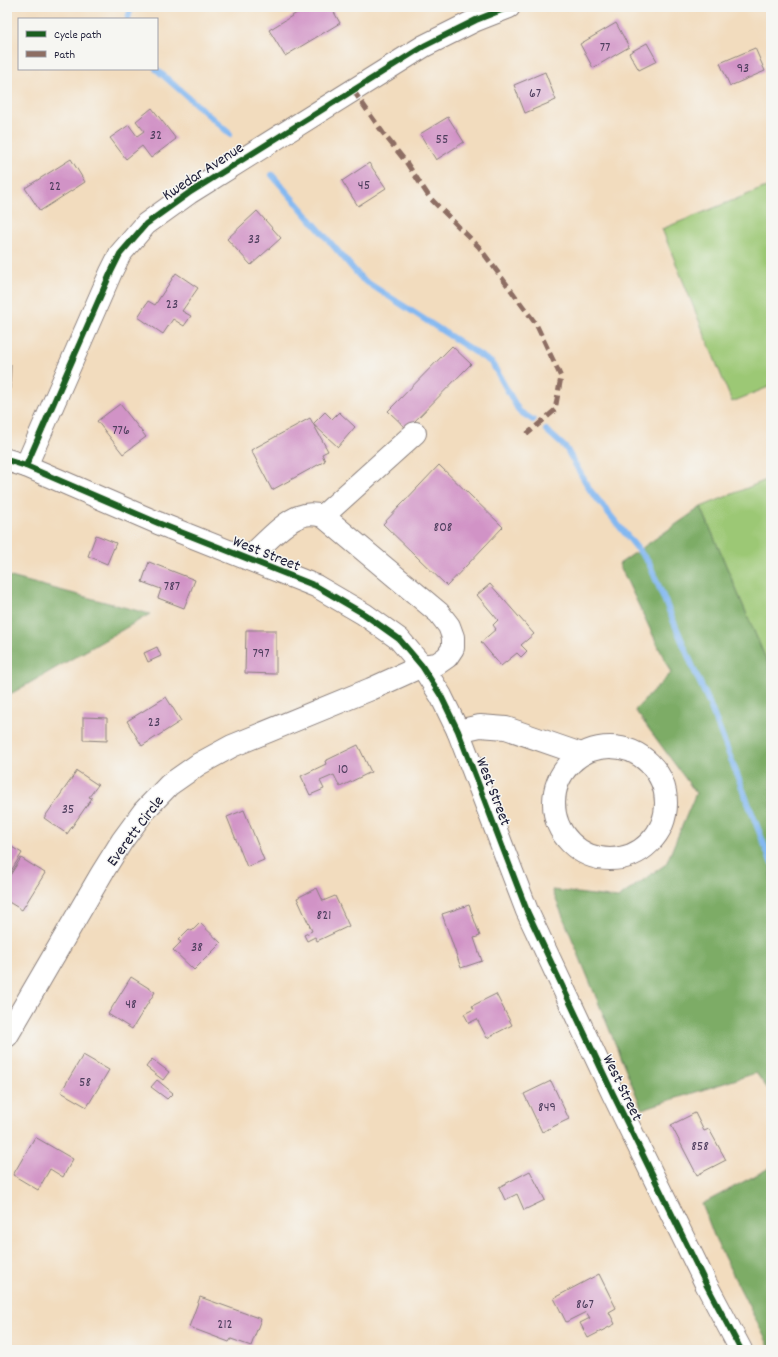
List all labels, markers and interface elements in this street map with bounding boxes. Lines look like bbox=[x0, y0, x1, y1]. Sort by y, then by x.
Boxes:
legend bbox=[18, 18, 158, 70]
text: Cycle path bbox=[54, 27, 102, 44]
house number: 77 bbox=[600, 38, 610, 58]
text: Path bbox=[54, 47, 75, 64]
house number: 93 bbox=[737, 59, 749, 79]
house number: 67 bbox=[529, 84, 541, 104]
house number: 32 bbox=[150, 126, 162, 146]
house number: 55 bbox=[436, 130, 448, 150]
street label: Kwedar Avenue bbox=[158, 137, 249, 207]
house number: 45 bbox=[358, 176, 370, 196]
house number: 22 bbox=[49, 177, 61, 197]
house number: 33 bbox=[248, 230, 260, 250]
house number: 23 bbox=[166, 295, 178, 315]
house number: 776 bbox=[112, 421, 130, 441]
house number: 808 bbox=[434, 518, 453, 538]
street label: West Street bbox=[229, 530, 304, 578]
house number: 787 bbox=[164, 577, 180, 597]
house number: 797 bbox=[252, 644, 270, 664]
house number: 23 bbox=[148, 713, 160, 733]
street label: West Street bbox=[469, 754, 516, 829]
house number: 10 bbox=[338, 760, 348, 780]
street label: Everett Circle bbox=[102, 791, 170, 872]
house number: 35 bbox=[62, 800, 74, 820]
house number: 821 bbox=[317, 906, 331, 926]
house number: 38 bbox=[191, 938, 203, 958]
house number: 48 bbox=[125, 995, 137, 1015]
street label: West Street bbox=[596, 1051, 648, 1125]
house number: 58 bbox=[79, 1073, 91, 1093]
house number: 849 bbox=[538, 1098, 556, 1118]
house number: 858 bbox=[691, 1137, 709, 1157]
house number: 867 bbox=[576, 1295, 594, 1315]
house number: 212 bbox=[217, 1315, 233, 1335]

